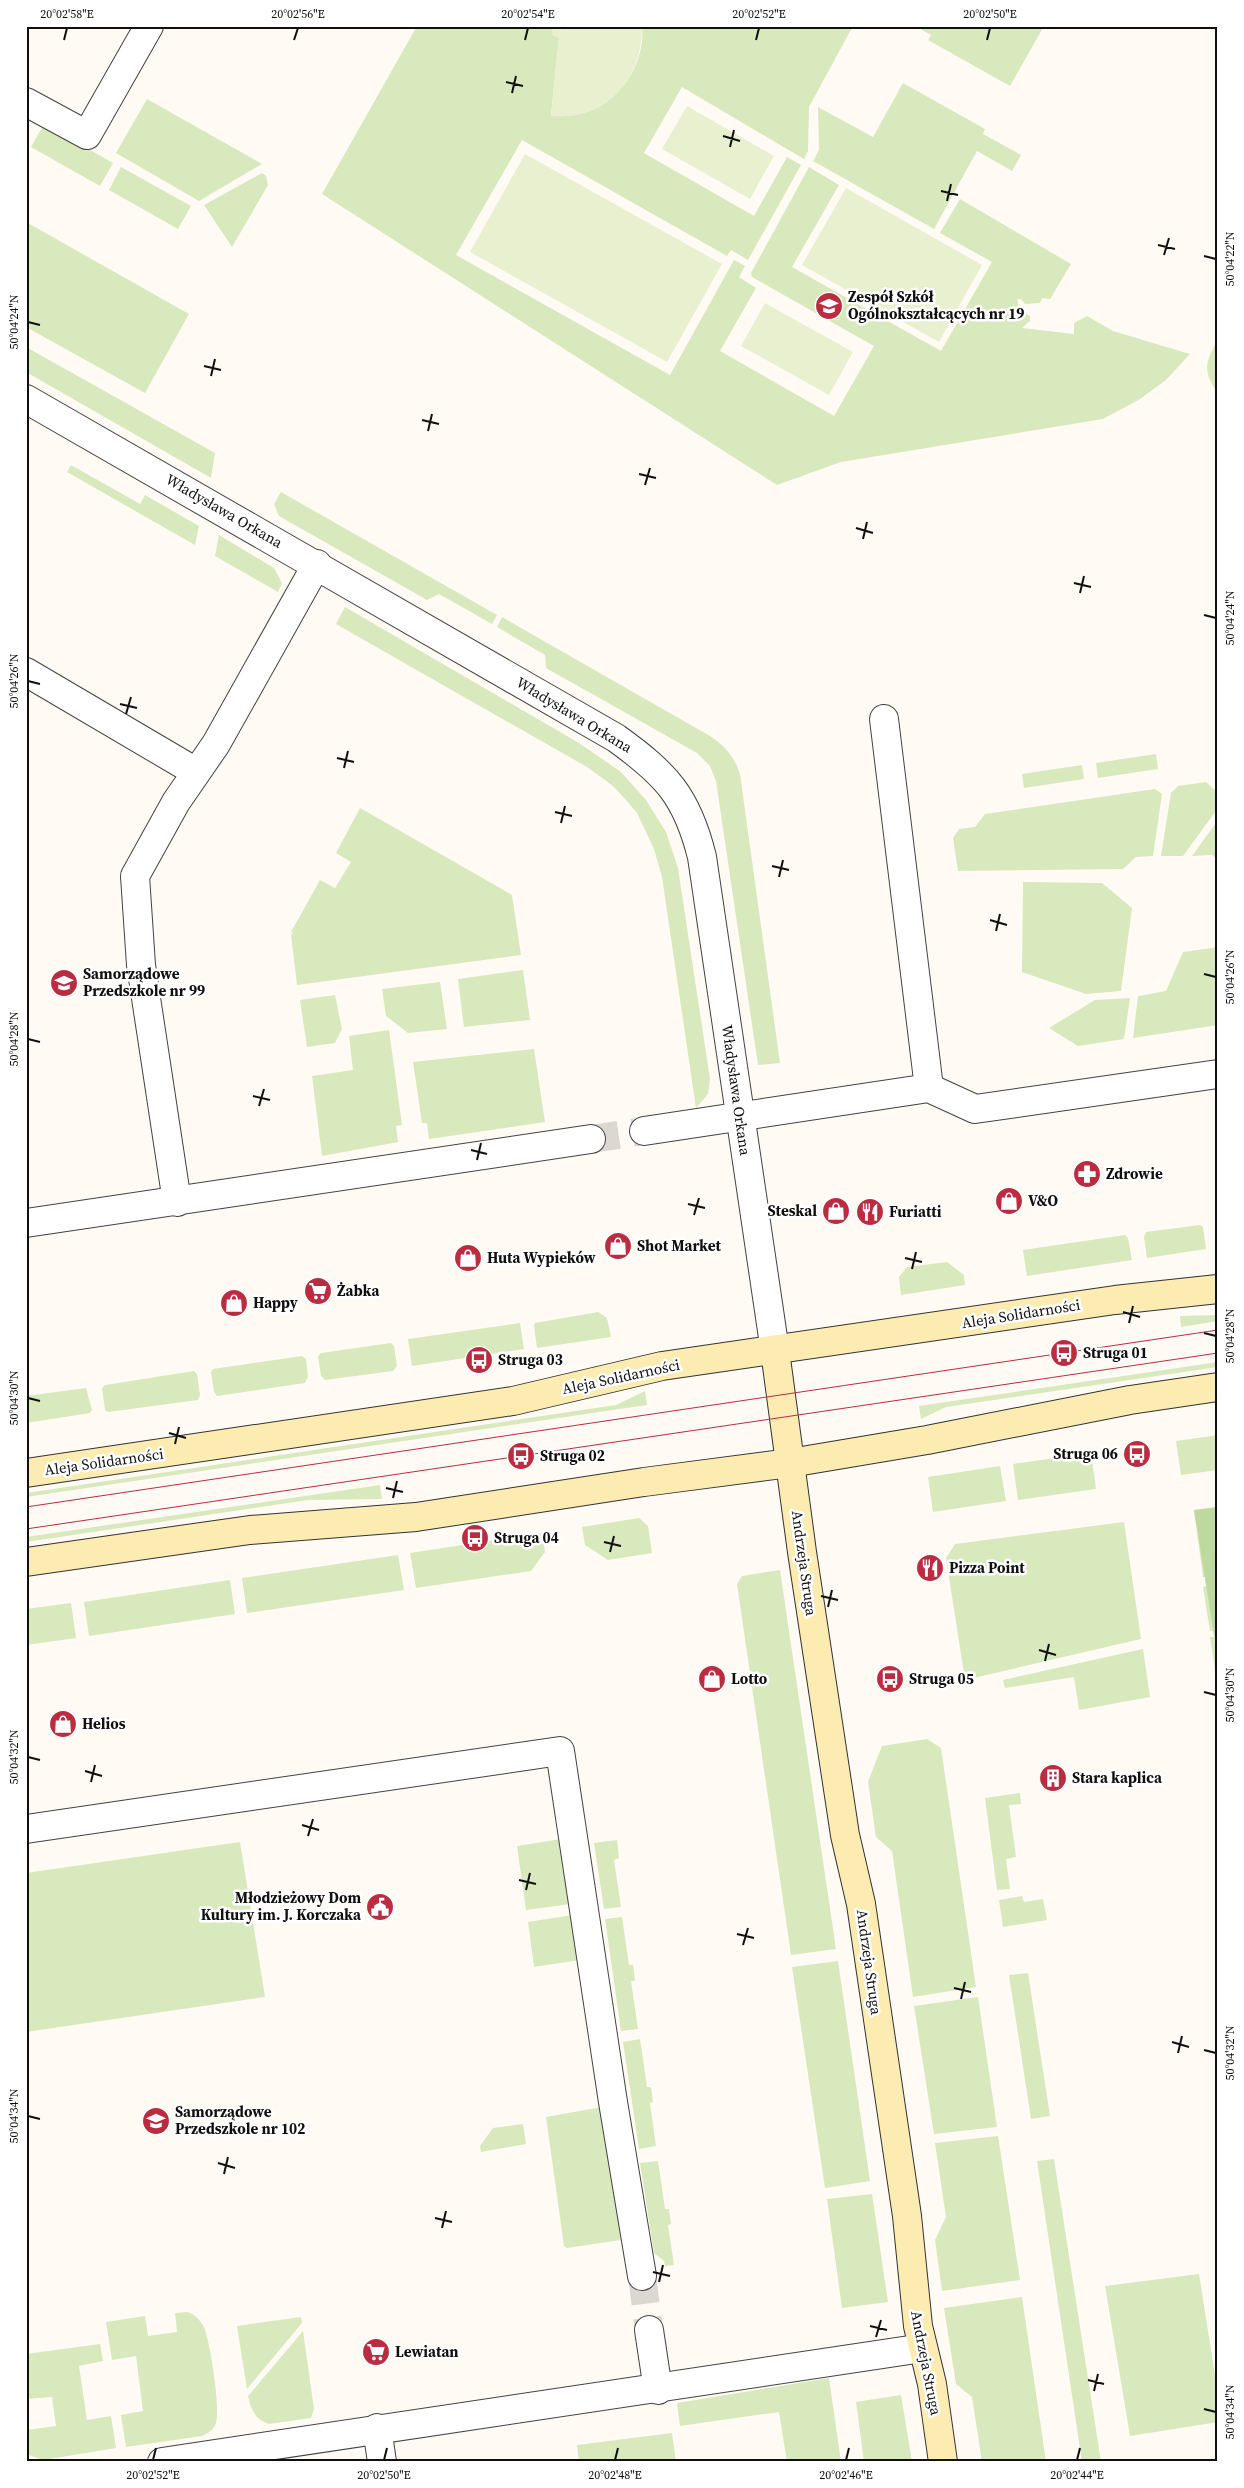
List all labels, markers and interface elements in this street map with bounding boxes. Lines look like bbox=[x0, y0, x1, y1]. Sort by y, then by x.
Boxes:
text: 20°02'58"E bbox=[40, 6, 94, 22]
text: 20°02'56"E bbox=[271, 6, 325, 22]
text: 20°02'54"E bbox=[501, 6, 555, 22]
text: 20°02'52"E bbox=[732, 6, 786, 22]
text: 20°02'50"E bbox=[963, 6, 1017, 22]
text: 50°04'22"N bbox=[1222, 231, 1238, 287]
place label: Zespół Szkół Ogólnokształcących nr 19 bbox=[848, 286, 1024, 324]
school or university icon: Zespół Szkół Ogólnokształcących nr 19 bbox=[814, 291, 844, 321]
text: 50°04'24"N bbox=[6, 294, 22, 350]
street label: Władysława Orkana bbox=[162, 468, 287, 553]
text: 50°04'24"N bbox=[1222, 590, 1238, 646]
text: 50°04'26"N bbox=[6, 653, 22, 709]
street label: Władysława Orkana bbox=[512, 672, 637, 758]
text: 50°04'26"N bbox=[1222, 949, 1238, 1005]
place label: Samorządowe Przedszkole nr 99 bbox=[83, 963, 205, 1001]
school or university icon: Samorządowe Przedszkole nr 99 bbox=[49, 968, 79, 998]
text: 50°04'28"N bbox=[6, 1011, 22, 1067]
street label: Władysława Orkana bbox=[717, 1023, 756, 1157]
pharmacy icon: Zdrowie bbox=[1072, 1159, 1102, 1189]
place label: Zdrowie bbox=[1106, 1163, 1163, 1184]
shop icon: V&O bbox=[994, 1186, 1024, 1216]
place label: V&O bbox=[1028, 1190, 1059, 1211]
shop icon: Steskal bbox=[821, 1196, 851, 1226]
restaurant icon: Furiatti bbox=[855, 1197, 885, 1227]
place label: Steskal bbox=[768, 1200, 817, 1221]
place label: Furiatti bbox=[889, 1201, 942, 1222]
shop icon: Shot Market bbox=[603, 1231, 633, 1261]
place label: Shot Market bbox=[637, 1235, 722, 1256]
shop icon: Huta Wypieków bbox=[453, 1243, 483, 1273]
place label: Huta Wypieków bbox=[487, 1247, 596, 1268]
supermarket icon: Żabka bbox=[303, 1276, 333, 1306]
place label: Żabka bbox=[337, 1280, 380, 1301]
shop icon: Happy bbox=[219, 1288, 249, 1318]
place label: Happy bbox=[253, 1292, 298, 1313]
street label: Aleja Solidarności bbox=[960, 1294, 1082, 1333]
text: 50°04'28"N bbox=[1222, 1308, 1238, 1364]
bus stop icon: Struga 01 bbox=[1049, 1338, 1079, 1368]
place label: Struga 01 bbox=[1083, 1342, 1148, 1363]
bus stop icon: Struga 03 bbox=[464, 1345, 494, 1375]
place label: Struga 03 bbox=[498, 1349, 563, 1370]
street label: Aleja Solidarności bbox=[560, 1354, 682, 1399]
text: 50°04'30"N bbox=[6, 1370, 22, 1426]
bus stop icon: Struga 06 bbox=[1122, 1439, 1152, 1469]
bus stop icon: Struga 02 bbox=[506, 1441, 536, 1471]
street label: Aleja Solidarności bbox=[43, 1443, 165, 1480]
place label: Struga 06 bbox=[1053, 1443, 1118, 1464]
place label: Struga 02 bbox=[540, 1445, 605, 1466]
street label: Andrzeja Struga bbox=[787, 1509, 822, 1617]
bus stop icon: Struga 04 bbox=[460, 1523, 490, 1553]
place label: Struga 04 bbox=[494, 1527, 559, 1548]
restaurant icon: Pizza Point bbox=[915, 1553, 945, 1583]
place label: Pizza Point bbox=[949, 1557, 1025, 1578]
shop icon: Lotto bbox=[697, 1664, 727, 1694]
bus stop icon: Struga 05 bbox=[875, 1664, 905, 1694]
text: 50°04'30"N bbox=[1222, 1667, 1238, 1723]
place label: Lotto bbox=[731, 1668, 768, 1689]
place label: Struga 05 bbox=[909, 1668, 974, 1689]
shop icon: Helios bbox=[48, 1709, 78, 1739]
place label: Helios bbox=[82, 1713, 126, 1734]
text: 50°04'32"N bbox=[6, 1729, 22, 1785]
building icon: Stara kaplica bbox=[1038, 1763, 1068, 1793]
place label: Stara kaplica bbox=[1072, 1767, 1163, 1788]
place label: Młodzieżowy Dom Kultury im. J. Korczaka bbox=[201, 1887, 362, 1925]
public building icon: Młodzieżowy Dom Kultury im. J. Korczaka bbox=[365, 1892, 395, 1922]
street label: Andrzeja Struga bbox=[852, 1908, 887, 2016]
text: 50°04'32"N bbox=[1222, 2025, 1238, 2081]
text: 50°04'34"N bbox=[6, 2088, 22, 2144]
place label: Samorządowe Przedszkole nr 102 bbox=[175, 2101, 305, 2139]
school or university icon: Samorządowe Przedszkole nr 102 bbox=[141, 2106, 171, 2136]
street label: Andrzeja Struga bbox=[906, 2309, 947, 2417]
supermarket icon: Lewiatan bbox=[361, 2337, 391, 2367]
place label: Lewiatan bbox=[395, 2341, 459, 2362]
text: 50°04'34"N bbox=[1222, 2384, 1238, 2440]
text: 20°02'52"E bbox=[126, 2467, 180, 2483]
text: 20°02'50"E bbox=[357, 2467, 411, 2483]
text: 20°02'48"E bbox=[588, 2467, 642, 2483]
text: 20°02'46"E bbox=[819, 2467, 873, 2483]
text: 20°02'44"E bbox=[1050, 2467, 1104, 2483]

